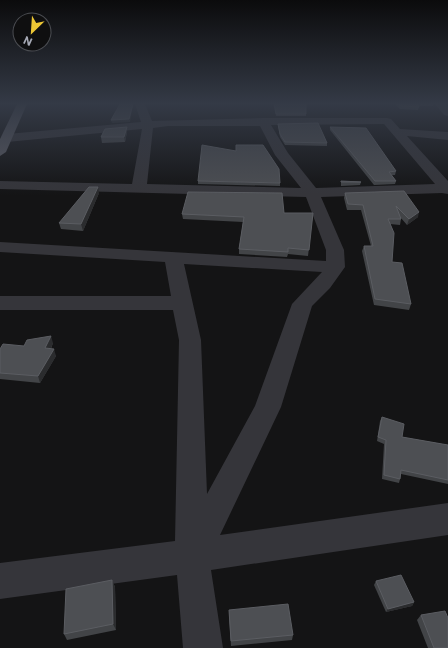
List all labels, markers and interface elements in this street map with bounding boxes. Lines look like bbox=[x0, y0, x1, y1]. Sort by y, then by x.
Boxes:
north arrow bbox=[12, 12, 52, 52]
text: N bbox=[21, 34, 34, 49]

